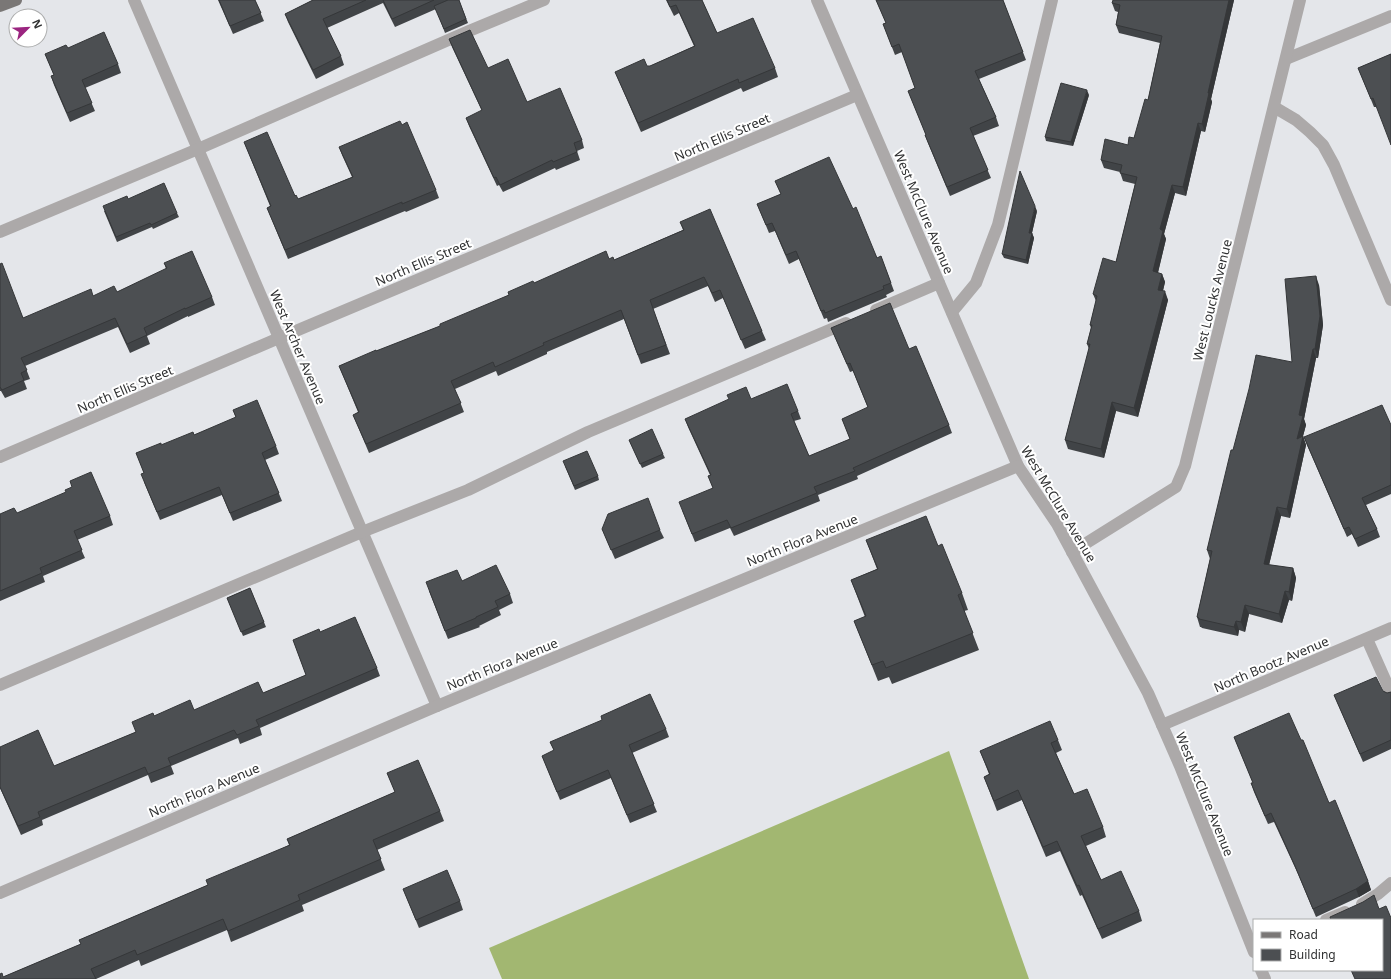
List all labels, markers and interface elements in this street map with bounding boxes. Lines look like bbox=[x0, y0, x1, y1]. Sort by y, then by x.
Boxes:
north arrow bbox=[8, 8, 48, 48]
text: N bbox=[29, 17, 46, 31]
street label: North Ellis Street bbox=[671, 109, 773, 165]
street label: West McClure Avenue bbox=[890, 147, 958, 277]
street label: North Ellis Street bbox=[372, 234, 474, 290]
street label: West Loucks Avenue bbox=[1188, 237, 1236, 363]
street label: West Archer Avenue bbox=[266, 287, 330, 407]
street label: North Ellis Street bbox=[74, 361, 176, 417]
street label: West McClure Avenue bbox=[1017, 443, 1101, 565]
street label: North Flora Avenue bbox=[744, 509, 860, 571]
street label: North Bootz Avenue bbox=[1211, 632, 1331, 696]
street label: North Flora Avenue bbox=[444, 633, 560, 695]
street label: West McClure Avenue bbox=[1172, 729, 1238, 859]
street label: North Flora Avenue bbox=[146, 759, 262, 821]
legend bbox=[1253, 919, 1383, 971]
text: Road bbox=[1289, 926, 1318, 943]
text: Building bbox=[1289, 946, 1336, 963]

